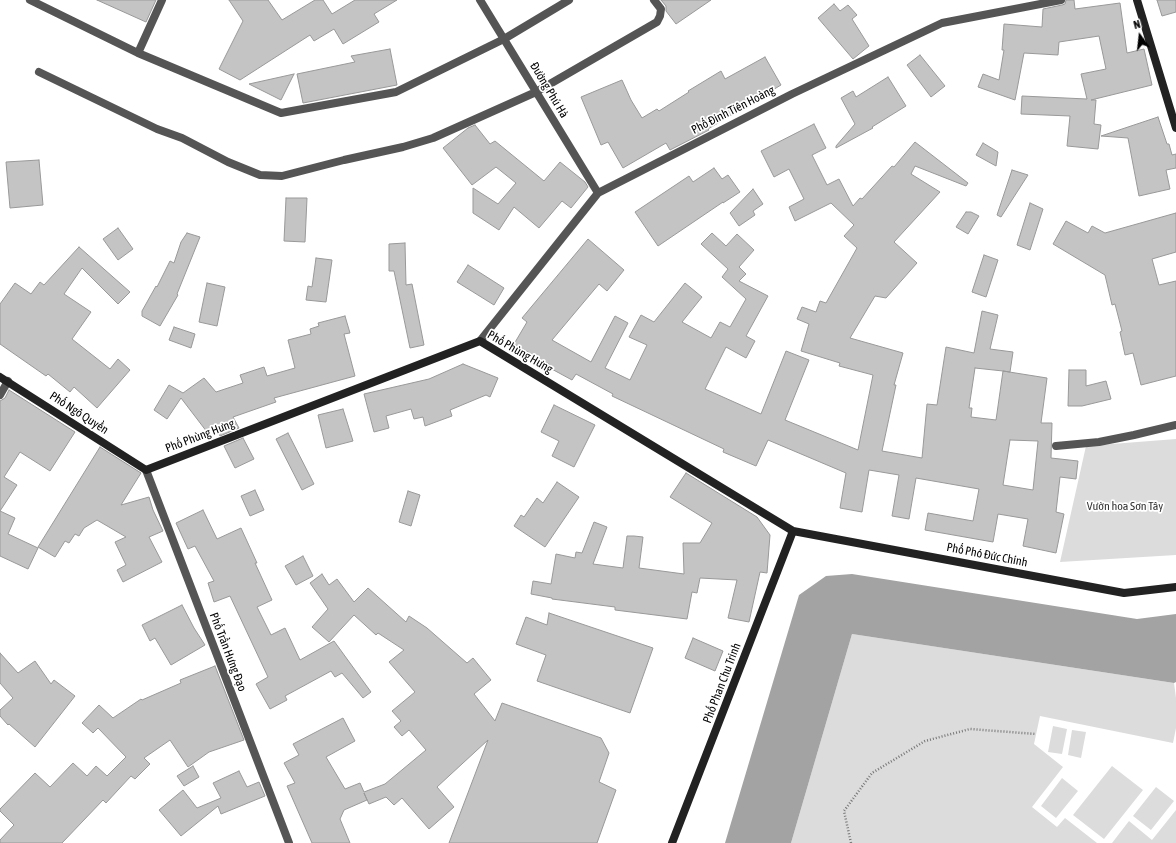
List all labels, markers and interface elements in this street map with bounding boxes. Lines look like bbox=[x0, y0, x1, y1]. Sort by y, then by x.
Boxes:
north arrow bbox=[1120, 16, 1160, 56]
text: N bbox=[1132, 18, 1142, 31]
street label: Đường Phú Hà bbox=[527, 60, 571, 120]
street label: Phố Đinh Tiên Hoàng bbox=[689, 83, 777, 137]
street label: Phố Phùng Hưng bbox=[485, 328, 555, 376]
street label: Phố Ngô Quyền bbox=[47, 389, 111, 437]
street label: Phố Phùng Hưng bbox=[163, 416, 237, 456]
park label: Vườn hoa Sơn Tây bbox=[1087, 499, 1163, 513]
street label: Phố Phó Đức Chính bbox=[945, 540, 1029, 570]
street label: Phố Trần Hưng Đạo bbox=[206, 611, 250, 693]
street label: Phố Phan Chu Trinh bbox=[700, 641, 744, 725]

